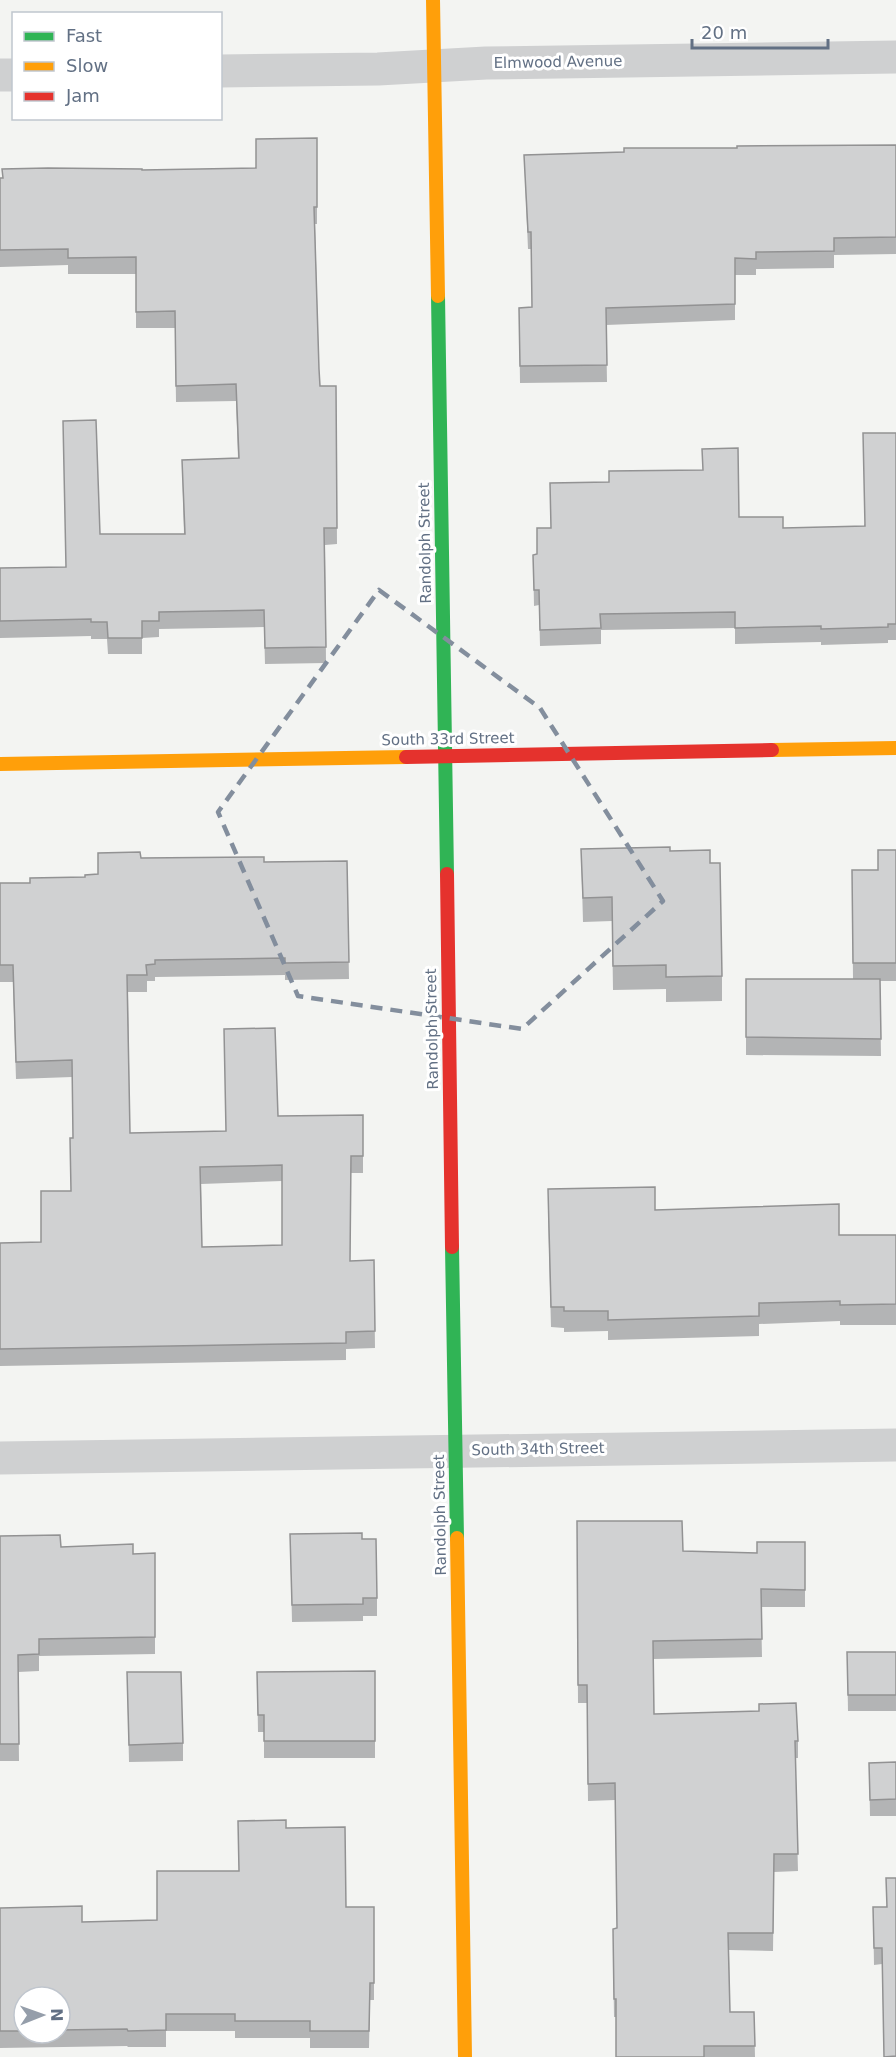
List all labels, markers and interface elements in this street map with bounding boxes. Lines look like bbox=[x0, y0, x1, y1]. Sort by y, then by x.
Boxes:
legend bbox=[12, 12, 222, 120]
scale bar bbox=[692, 12, 828, 50]
text: 20 m bbox=[701, 22, 747, 43]
text: Fast bbox=[66, 25, 102, 46]
street label: Elmwood Avenue bbox=[493, 52, 623, 72]
text: Slow bbox=[66, 55, 108, 76]
text: Jam bbox=[65, 85, 100, 106]
street label: Randolph Street bbox=[415, 482, 435, 604]
street label: South 33rd Street bbox=[381, 729, 515, 749]
street label: Randolph Street bbox=[422, 968, 442, 1090]
street label: South 34th Street bbox=[471, 1439, 605, 1459]
street label: Randolph Street bbox=[430, 1454, 450, 1576]
north arrow bbox=[12, 1985, 72, 2045]
text: N bbox=[47, 2008, 66, 2022]

